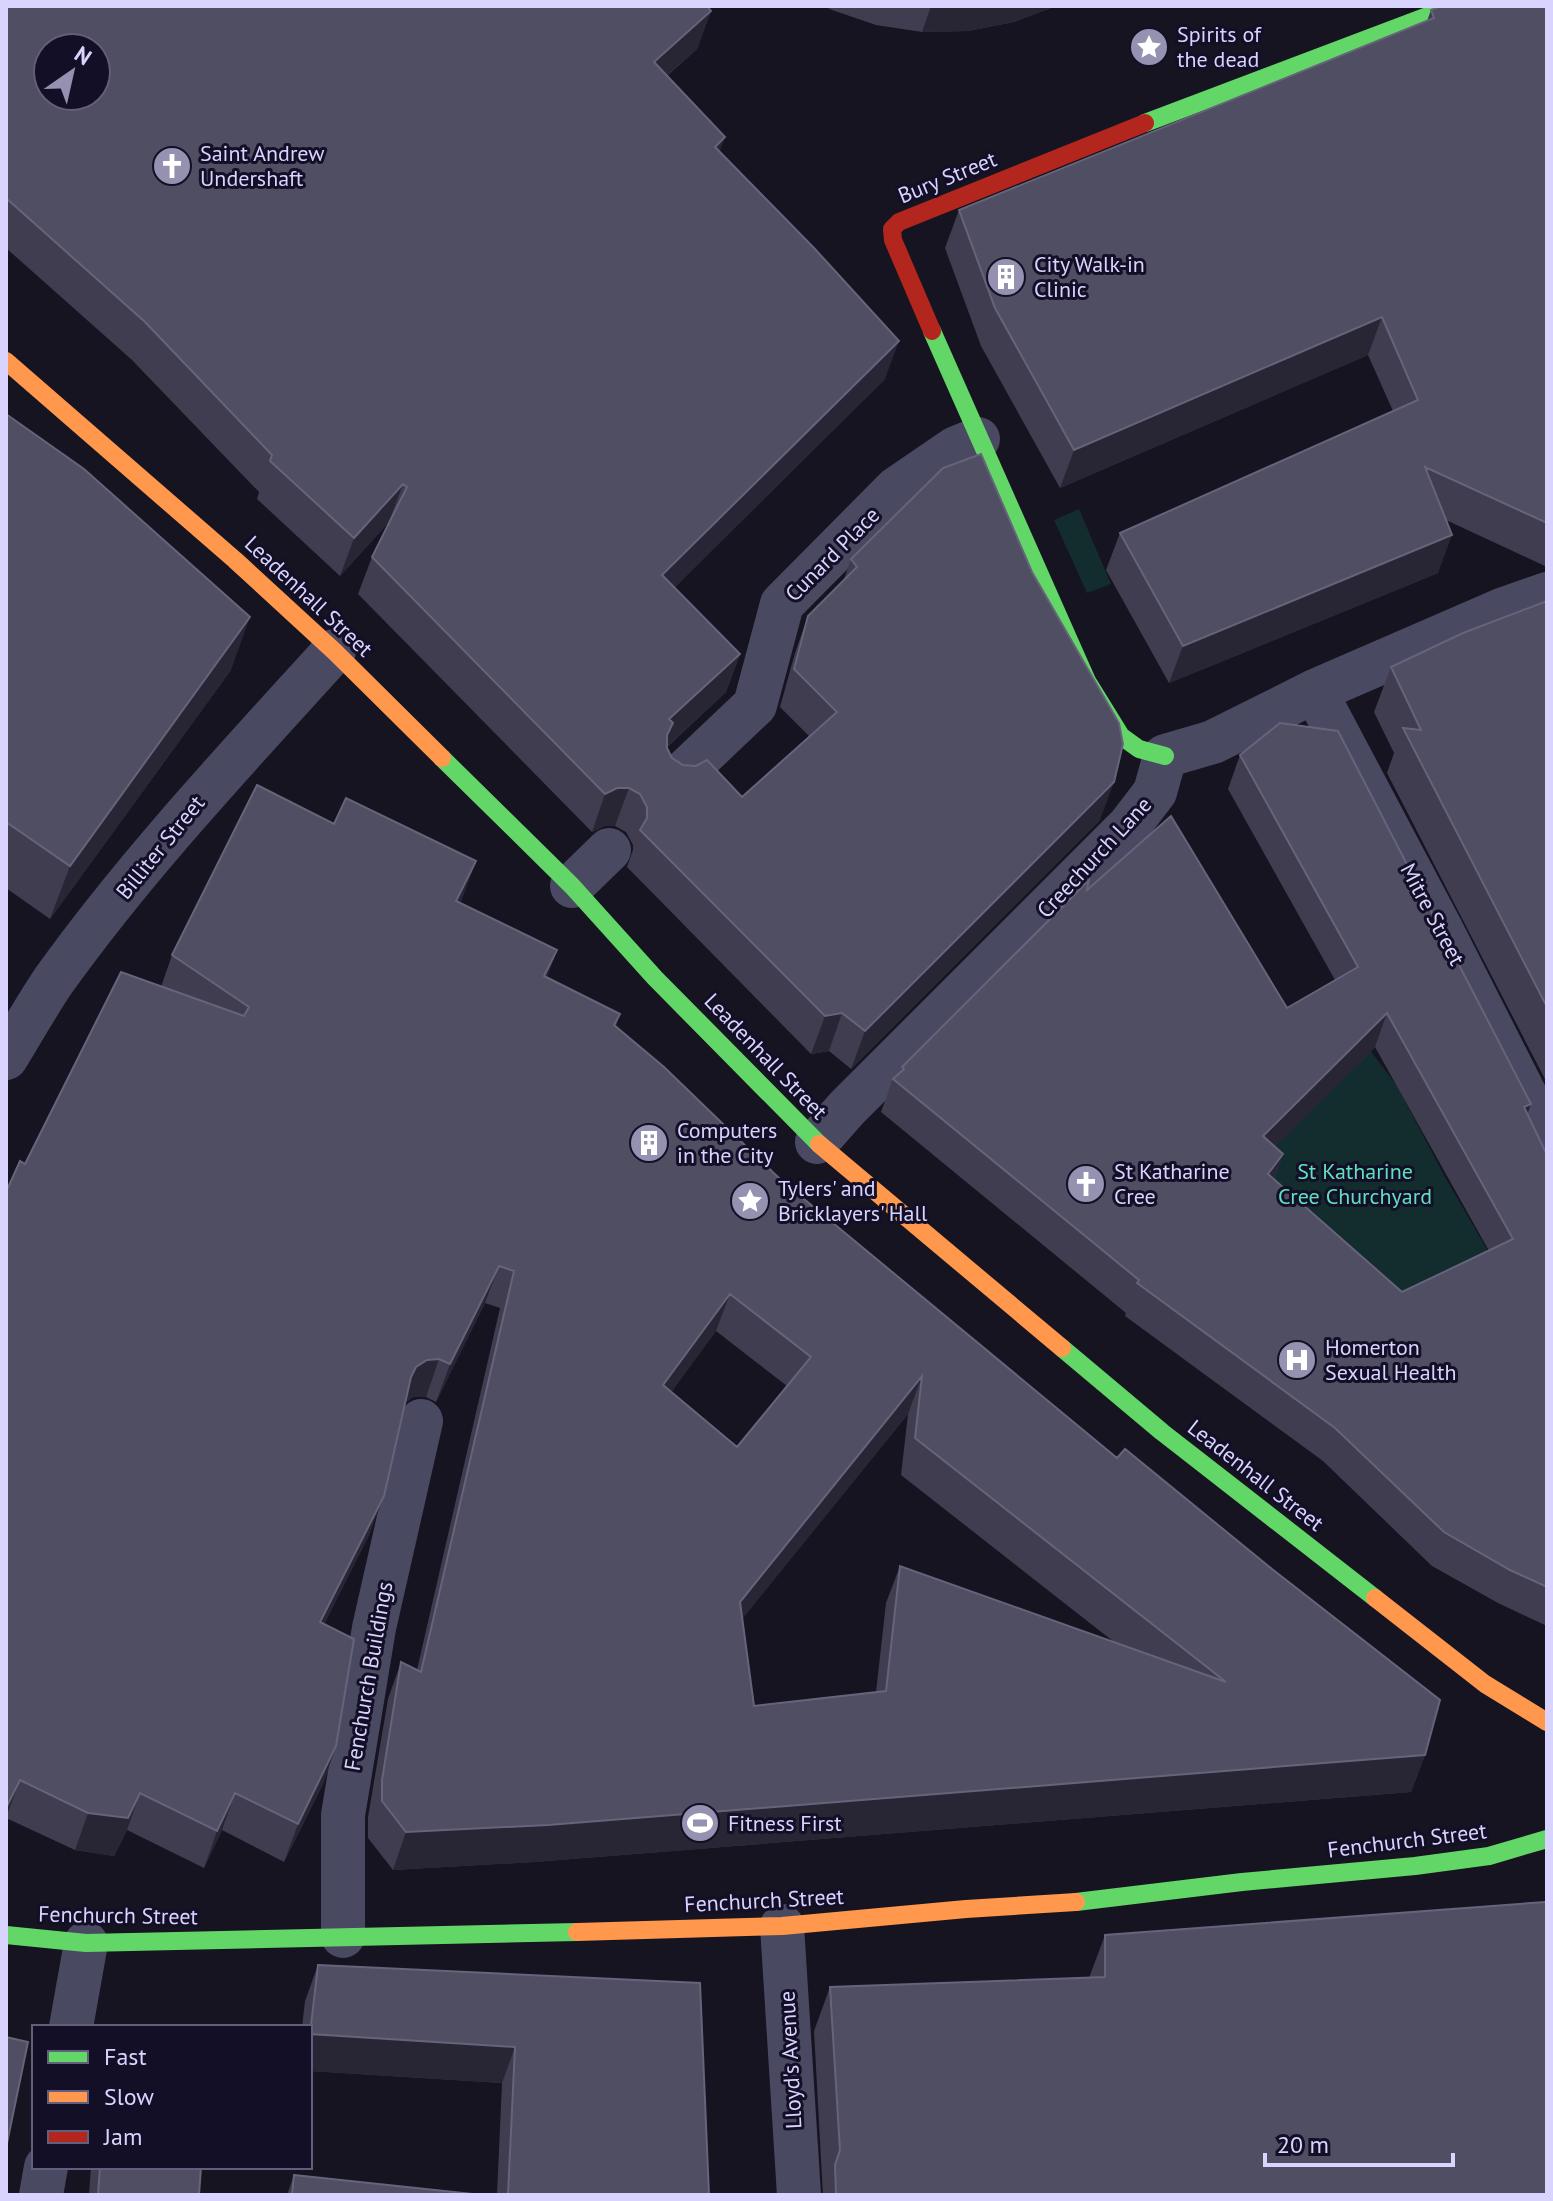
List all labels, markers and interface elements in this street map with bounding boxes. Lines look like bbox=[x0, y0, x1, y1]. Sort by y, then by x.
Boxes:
place label: Spirits of the dead bbox=[1177, 20, 1262, 73]
place icon: Spirits of the dead bbox=[1128, 26, 1170, 68]
north arrow bbox=[32, 32, 112, 112]
text: N bbox=[69, 40, 97, 71]
place label: Saint Andrew Undershaft bbox=[200, 139, 324, 192]
street label: Bury Street bbox=[894, 144, 1001, 209]
church icon: Saint Andrew Undershaft bbox=[151, 145, 193, 187]
place label: City Walk-in Clinic bbox=[1034, 250, 1145, 303]
building icon: City Walk-in Clinic bbox=[985, 256, 1027, 298]
street label: Cunard Place bbox=[779, 501, 885, 607]
street label: Leadenhall Street bbox=[239, 529, 379, 663]
street label: Billiter Street bbox=[110, 789, 211, 905]
street label: Creechurch Lane bbox=[1031, 791, 1157, 923]
street label: Mitre Street bbox=[1394, 858, 1472, 970]
street label: Leadenhall Street bbox=[699, 987, 834, 1125]
place label: Computers in the City bbox=[677, 1116, 777, 1169]
building icon: Computers in the City bbox=[628, 1122, 670, 1164]
place label: St Katharine Cree bbox=[1114, 1157, 1230, 1210]
park label: St Katharine Cree Churchyard bbox=[1278, 1157, 1432, 1210]
church icon: St Katharine Cree bbox=[1065, 1163, 1107, 1205]
place label: Tylers' and Bricklayers' Hall bbox=[778, 1174, 928, 1227]
place icon: Tylers' and Bricklayers' Hall bbox=[729, 1180, 771, 1222]
place label: Homerton Sexual Health bbox=[1325, 1333, 1457, 1386]
hospital icon: Homerton Sexual Health bbox=[1276, 1339, 1318, 1381]
street label: Leadenhall Street bbox=[1182, 1413, 1330, 1537]
street label: Fenchurch Buildings bbox=[338, 1579, 398, 1773]
sports icon: Fitness First bbox=[679, 1802, 721, 1844]
place label: Fitness First bbox=[728, 1809, 842, 1837]
street label: Fenchurch Street bbox=[1326, 1816, 1489, 1864]
street label: Fenchurch Street bbox=[683, 1882, 845, 1918]
street label: Fenchurch Street bbox=[38, 1900, 199, 1930]
street label: Lloyd's Avenue bbox=[772, 1990, 808, 2130]
legend bbox=[32, 2025, 312, 2169]
text: Fast bbox=[104, 2041, 147, 2072]
text: Slow bbox=[104, 2081, 154, 2112]
scale bar bbox=[1265, 2117, 1453, 2167]
text: Jam bbox=[103, 2121, 142, 2152]
text: 20 m bbox=[1277, 2129, 1329, 2160]

